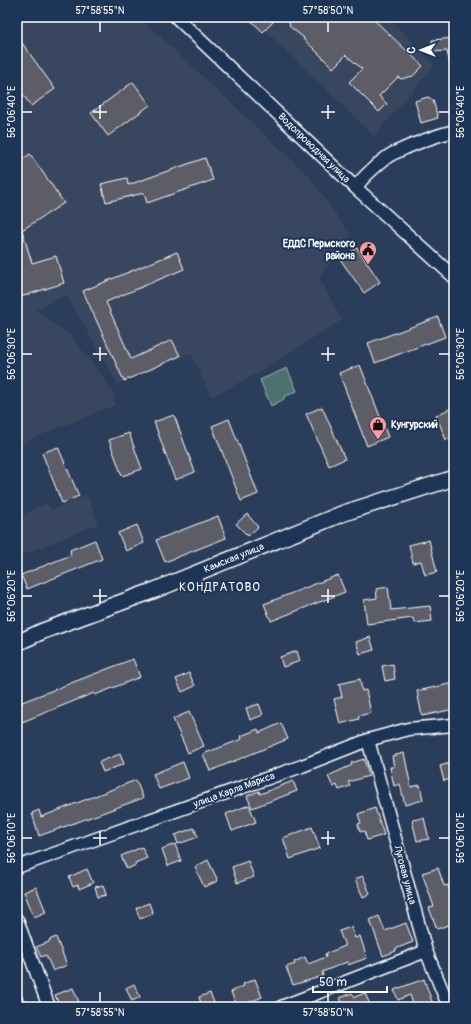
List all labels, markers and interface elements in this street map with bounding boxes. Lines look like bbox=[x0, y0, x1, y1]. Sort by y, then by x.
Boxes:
text: 57°58'55"N bbox=[75, 5, 125, 17]
text: 57°58'50"N bbox=[303, 5, 354, 17]
north arrow bbox=[401, 30, 441, 70]
text: С bbox=[405, 46, 418, 53]
text: 56°06'40"E bbox=[6, 86, 18, 138]
text: 56°06'40"E bbox=[455, 86, 467, 138]
street label: Водопроводная улица bbox=[276, 111, 353, 186]
place label: ЕДДС Пермского района bbox=[283, 238, 356, 262]
public building icon: ЕДДС Пермского района bbox=[358, 240, 378, 265]
text: 56°06'30"E bbox=[6, 328, 18, 380]
text: 56°06'30"E bbox=[455, 328, 467, 380]
shop icon: Кунгурский bbox=[368, 415, 388, 440]
place label: Кунгурский bbox=[391, 419, 438, 431]
street label: Камская улица bbox=[202, 540, 266, 575]
text: 56°06'20"E bbox=[6, 570, 18, 622]
text: 56°06'20"E bbox=[455, 570, 467, 622]
district label: КОНДРАТОВО bbox=[179, 580, 261, 595]
street label: улица Карла Маркса bbox=[191, 770, 277, 811]
text: 56°06'10"E bbox=[6, 813, 18, 863]
text: 56°06'10"E bbox=[455, 813, 467, 863]
street label: Луговая улица bbox=[391, 843, 419, 906]
scale bar bbox=[313, 968, 387, 994]
text: 50 m bbox=[319, 975, 347, 990]
text: 57°58'55"N bbox=[75, 1007, 125, 1019]
text: 57°58'50"N bbox=[303, 1007, 354, 1019]

